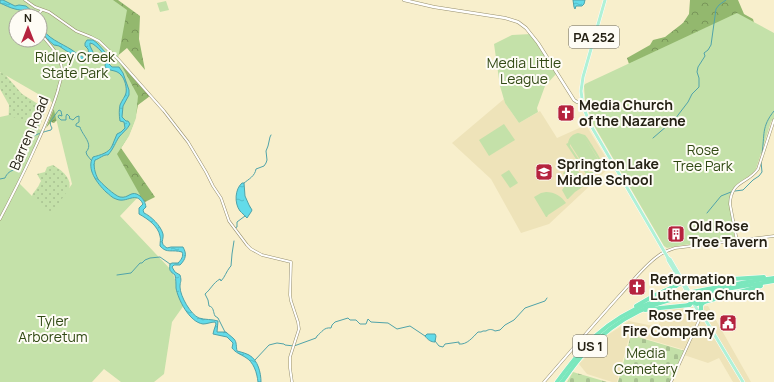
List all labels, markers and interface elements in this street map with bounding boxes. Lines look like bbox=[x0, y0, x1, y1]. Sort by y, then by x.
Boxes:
north arrow bbox=[8, 8, 48, 48]
text: N bbox=[24, 10, 32, 25]
road number: PA 252 bbox=[569, 26, 619, 48]
park label: Ridley Creek State Park bbox=[35, 47, 116, 82]
park label: Media Little League bbox=[487, 53, 561, 88]
street label: Barren Road bbox=[4, 93, 53, 173]
place label: Media Church of the Nazarene bbox=[579, 95, 686, 130]
church icon: Media Church of the Nazarene bbox=[556, 103, 576, 123]
park label: Rose Tree Park bbox=[673, 140, 734, 175]
place label: Springton Lake Middle School bbox=[557, 154, 659, 189]
school or university icon: Springton Lake Middle School bbox=[534, 162, 554, 182]
place label: Old Rose Tree Tavern bbox=[689, 216, 767, 251]
building icon: Old Rose Tree Tavern bbox=[666, 224, 686, 244]
place label: Reformation Lutheran Church bbox=[650, 269, 765, 304]
church icon: Reformation Lutheran Church bbox=[627, 277, 647, 297]
place label: Rose Tree Fire Company bbox=[622, 305, 715, 340]
park label: Tyler Arboretum bbox=[18, 311, 88, 346]
public building icon: Rose Tree Fire Company bbox=[718, 313, 738, 333]
road number: US 1 bbox=[573, 335, 607, 357]
park label: Media Cemetery bbox=[614, 343, 679, 378]

